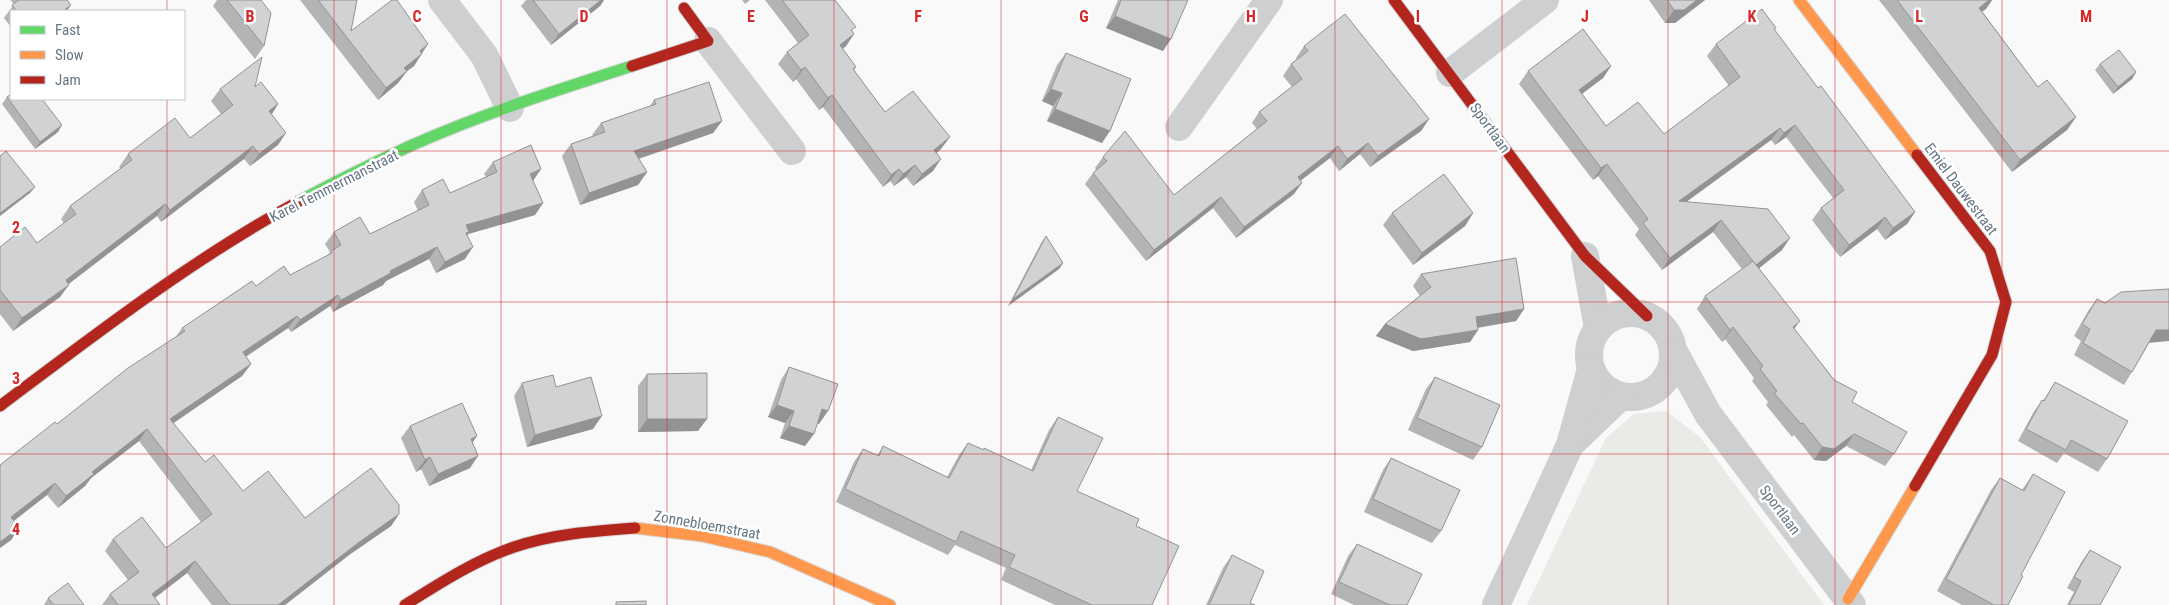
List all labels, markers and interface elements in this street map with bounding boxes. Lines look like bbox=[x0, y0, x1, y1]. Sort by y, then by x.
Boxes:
text: B bbox=[246, 7, 255, 26]
text: C bbox=[412, 7, 422, 26]
text: D bbox=[579, 7, 589, 26]
text: E bbox=[747, 7, 755, 26]
text: F bbox=[914, 7, 922, 26]
text: G bbox=[1079, 7, 1089, 26]
text: H bbox=[1246, 7, 1256, 26]
text: I bbox=[1416, 7, 1420, 26]
text: J bbox=[1581, 7, 1589, 26]
text: K bbox=[1748, 7, 1757, 26]
text: L bbox=[1915, 7, 1923, 26]
text: M bbox=[2080, 7, 2092, 26]
legend bbox=[10, 10, 185, 100]
text: Fast bbox=[55, 21, 80, 39]
text: Slow bbox=[55, 46, 84, 64]
text: Jam bbox=[55, 71, 81, 89]
street label: Sportlaan bbox=[1466, 100, 1514, 156]
street label: Emiel Dauwestraat bbox=[1921, 140, 2001, 238]
street label: Karel Temmermanstraat bbox=[267, 146, 401, 226]
text: 2 bbox=[12, 218, 20, 237]
text: 3 bbox=[12, 369, 20, 388]
street label: Sportlaan bbox=[1756, 482, 1804, 538]
street label: Zonnebloemstraat bbox=[652, 507, 762, 543]
text: 4 bbox=[12, 520, 20, 539]

